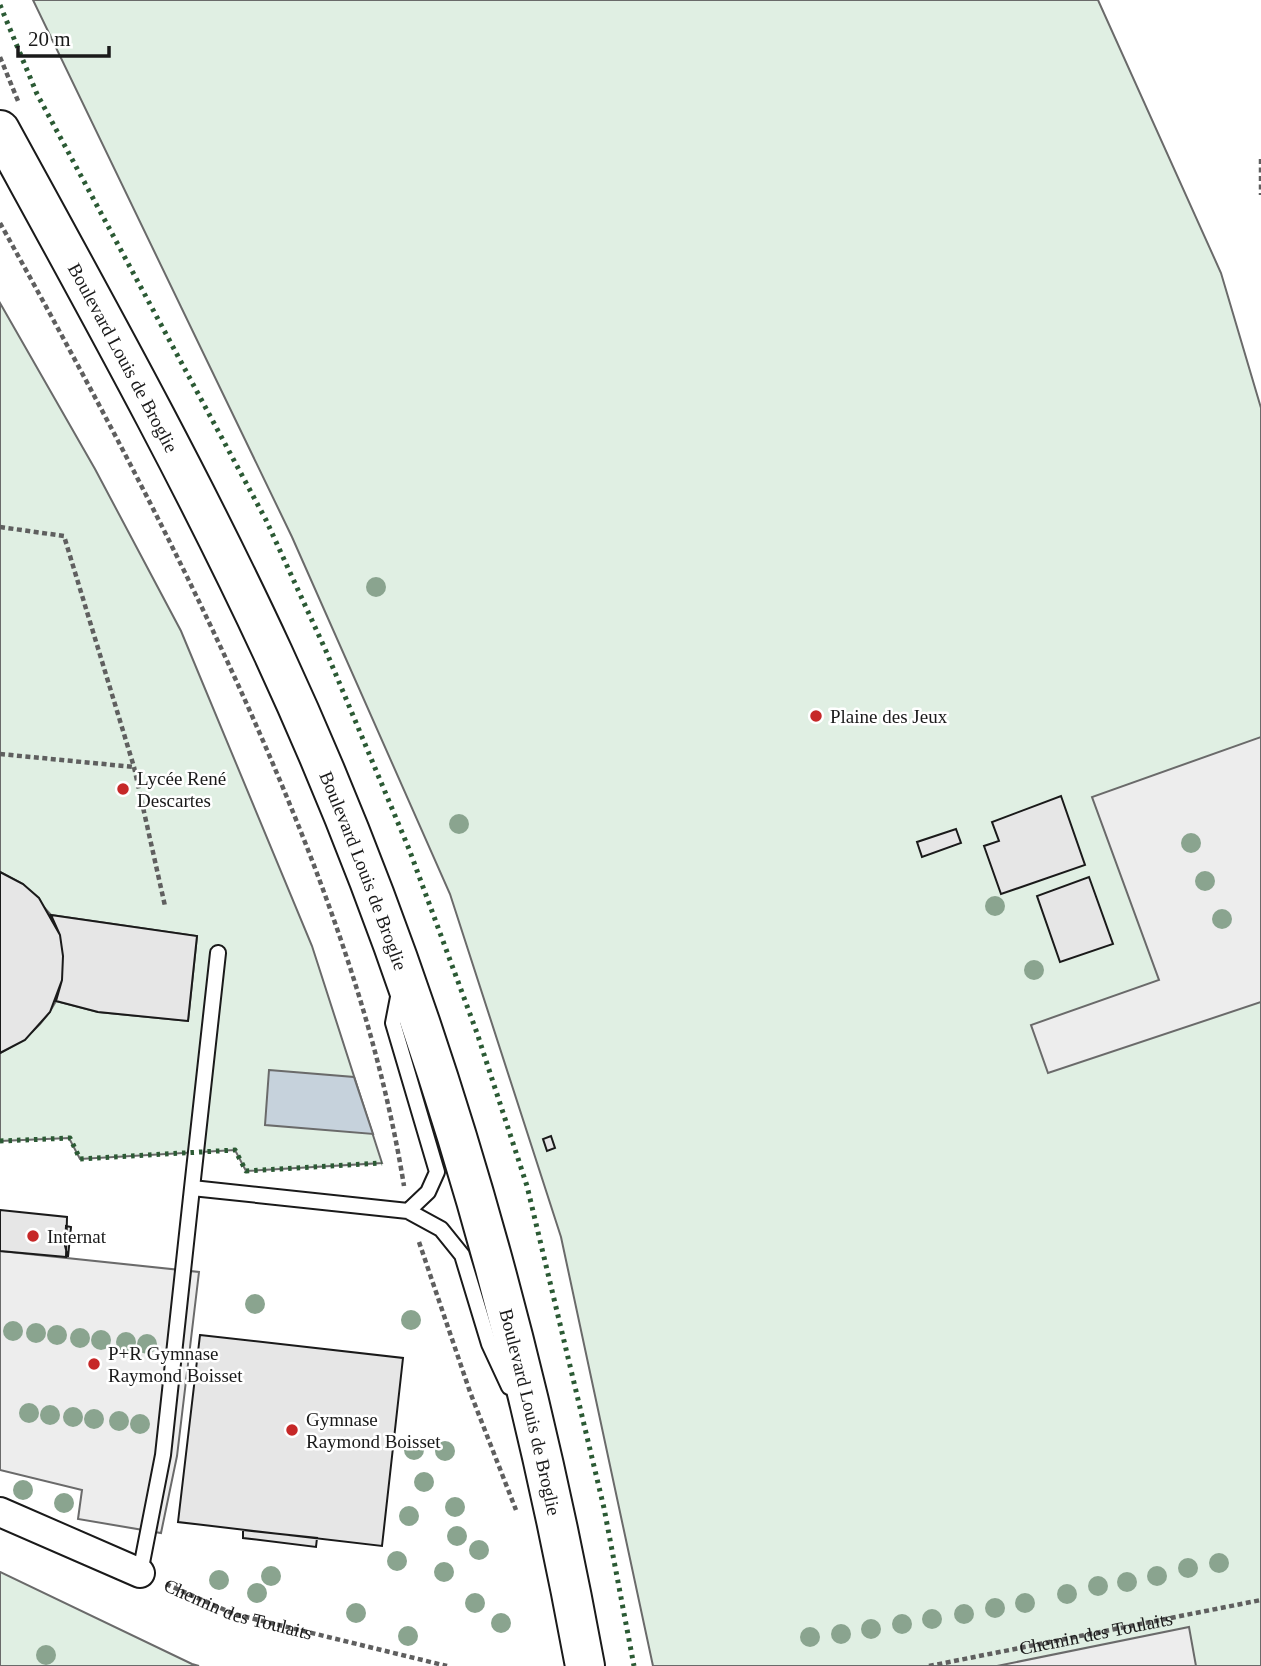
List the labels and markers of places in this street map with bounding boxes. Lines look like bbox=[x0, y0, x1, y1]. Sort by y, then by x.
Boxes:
place label: Plaine des Jeux bbox=[830, 706, 948, 727]
marker: Plaine des Jeux bbox=[808, 708, 824, 724]
place label: Lycée René Descartes bbox=[137, 768, 226, 811]
marker: Lycée René Descartes bbox=[115, 781, 131, 797]
place label: Internat bbox=[47, 1226, 107, 1247]
marker: Internat bbox=[25, 1228, 41, 1244]
place label: P+R Gymnase Raymond Boisset bbox=[108, 1343, 243, 1386]
marker: P+R Gymnase Raymond Boisset bbox=[86, 1356, 102, 1372]
place label: Gymnase Raymond Boisset bbox=[306, 1409, 441, 1452]
marker: Gymnase Raymond Boisset bbox=[284, 1422, 300, 1438]

